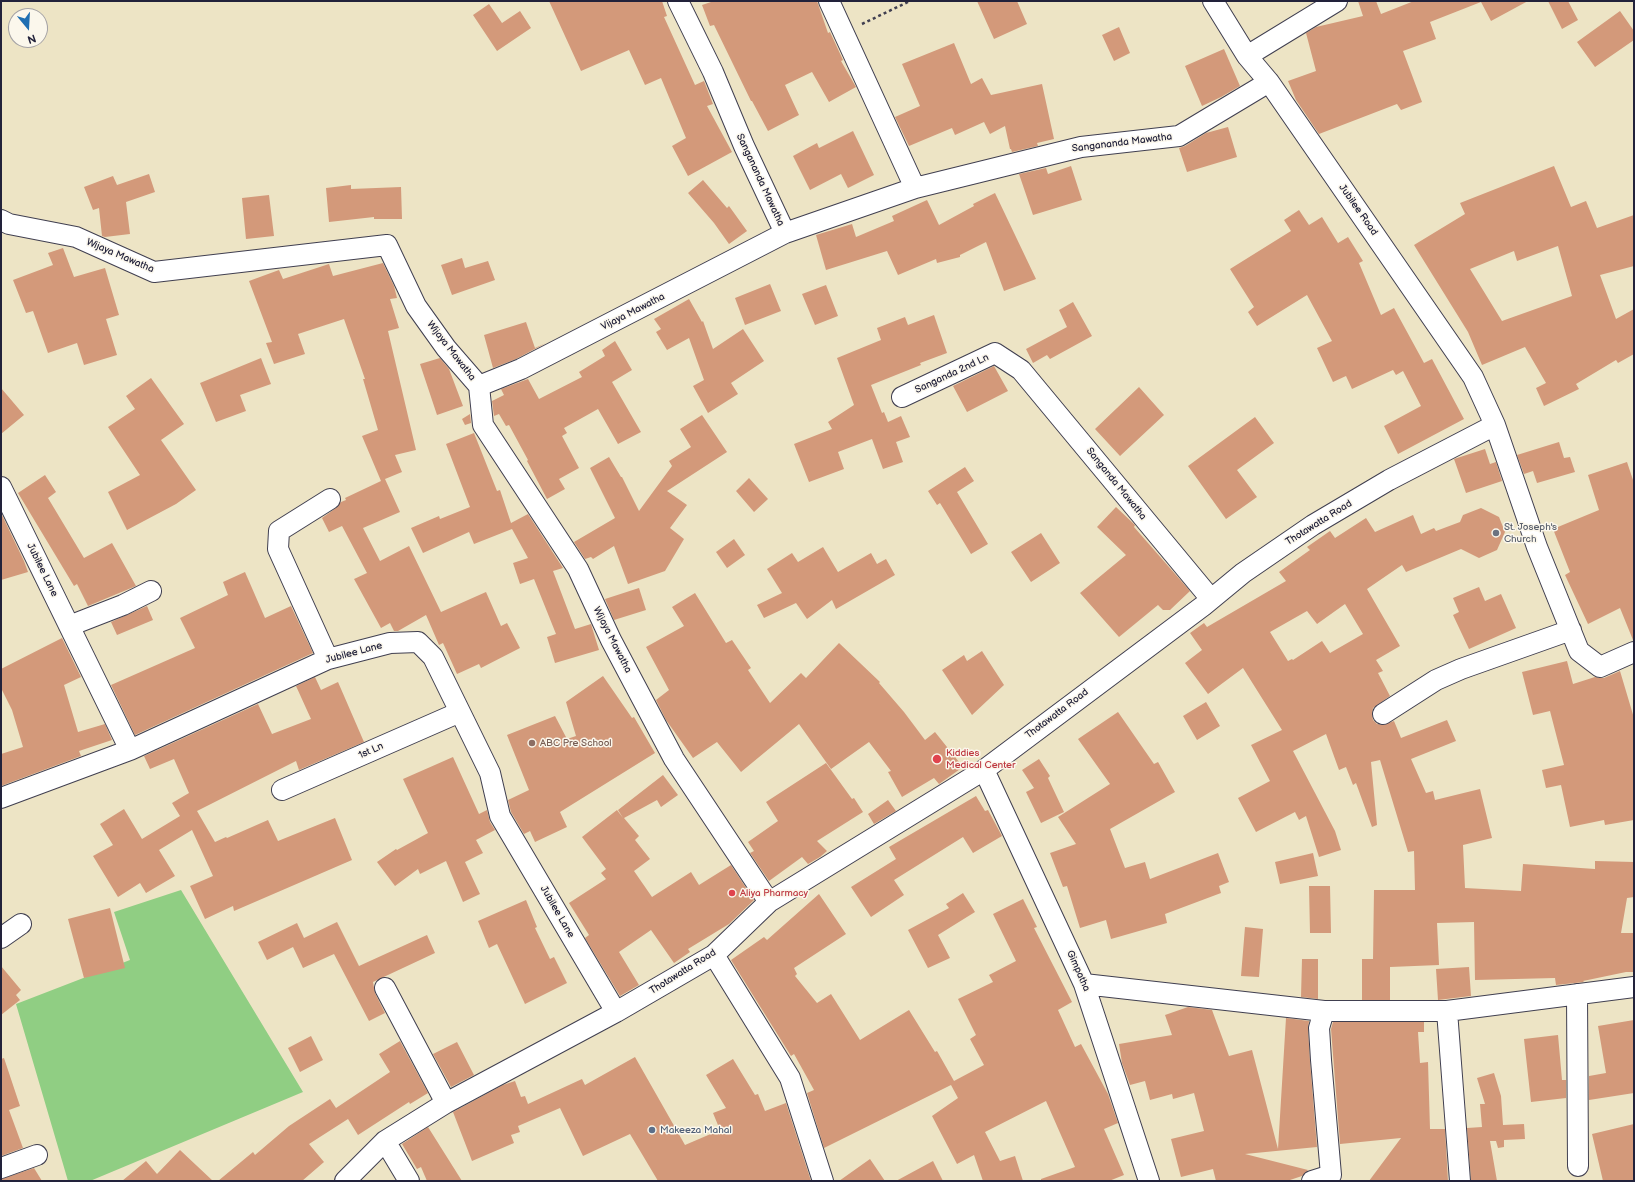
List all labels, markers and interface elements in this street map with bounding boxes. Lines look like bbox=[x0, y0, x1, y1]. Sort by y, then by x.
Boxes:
north arrow bbox=[8, 8, 48, 48]
text: N bbox=[26, 31, 38, 46]
street label: Sangananda Mawatha bbox=[1071, 131, 1173, 155]
street label: Sangananda Mawatha bbox=[733, 132, 787, 228]
street label: Jubilee Road bbox=[1336, 182, 1380, 238]
street label: Wijaya Mawatha bbox=[84, 236, 156, 276]
street label: Vijaya Mawatha bbox=[599, 291, 667, 333]
street label: Wijaya Mawatha bbox=[424, 319, 478, 383]
street label: Sanganda 2nd Ln bbox=[913, 352, 991, 396]
street label: Sanganda Mawatha bbox=[1083, 445, 1149, 523]
street label: Thotawatta Road bbox=[1284, 498, 1354, 548]
place label: St. Joseph's Church bbox=[1504, 521, 1557, 544]
marker: St. Joseph's Church bbox=[1491, 528, 1501, 538]
street label: Jubilee Lane bbox=[24, 541, 60, 599]
street label: Wijaya Mawatha bbox=[590, 605, 634, 675]
street label: Jubilee Lane bbox=[324, 640, 384, 666]
street label: Thotawatta Road bbox=[1023, 686, 1091, 742]
place label: ABC Pre School bbox=[540, 737, 612, 749]
marker: ABC Pre School bbox=[527, 738, 537, 748]
street label: 1st Ln bbox=[357, 740, 385, 762]
place label: Kiddies Medical Center bbox=[946, 747, 1016, 770]
marker: Kiddies Medical Center bbox=[931, 753, 943, 765]
street label: Jubilee Lane bbox=[537, 884, 577, 940]
place label: Aliya Pharmacy bbox=[740, 887, 808, 899]
marker: Aliya Pharmacy bbox=[727, 888, 737, 898]
street label: Thotawatta Road bbox=[648, 947, 718, 997]
street label: Gimpatha bbox=[1064, 949, 1092, 993]
place label: Makeeza Mahal bbox=[660, 1124, 732, 1136]
marker: Makeeza Mahal bbox=[647, 1125, 657, 1135]

